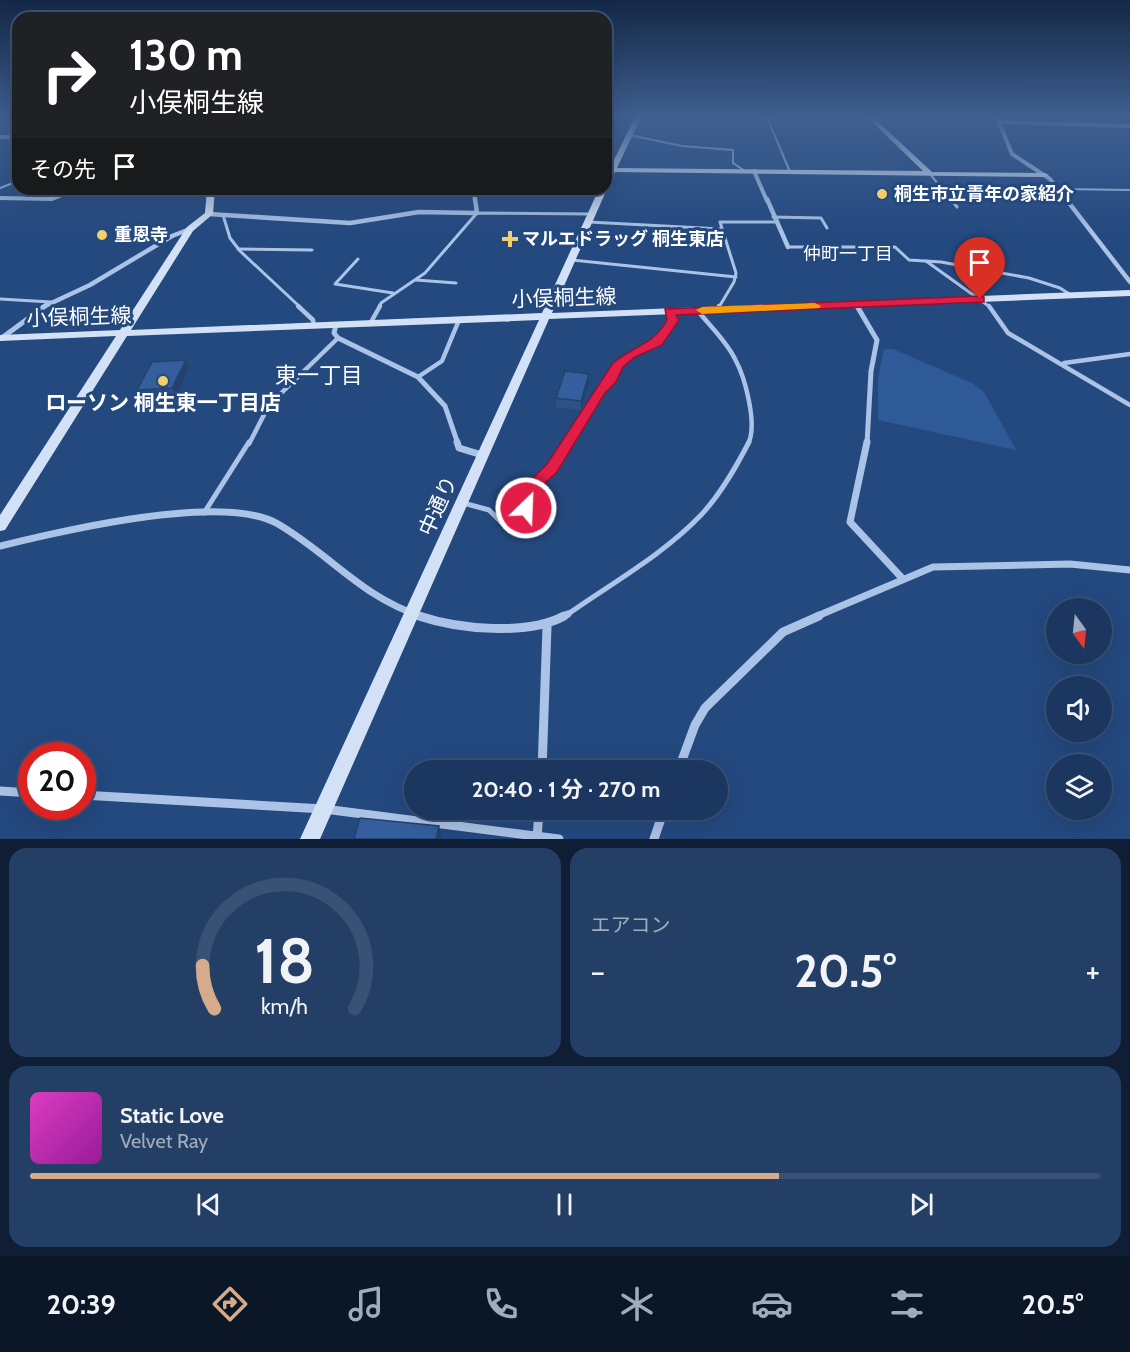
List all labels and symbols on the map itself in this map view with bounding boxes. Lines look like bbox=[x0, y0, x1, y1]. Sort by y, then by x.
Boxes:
place label: 桐生市立青年の家紹介 bbox=[894, 183, 1074, 205]
marker: 桐生市立青年の家紹介 bbox=[875, 187, 889, 201]
place label: 重恩寺 bbox=[114, 224, 168, 246]
marker: 重恩寺 bbox=[95, 228, 109, 242]
place label: マルエドラッグ 桐生東店 bbox=[522, 228, 724, 250]
marker: マルエドラッグ 桐生東店 bbox=[503, 232, 517, 246]
pin bbox=[954, 237, 1005, 299]
district label: 仲町一丁目 bbox=[803, 243, 893, 265]
street label: 小俣桐生線 bbox=[511, 283, 617, 312]
street label: 小俣桐生線 bbox=[26, 302, 132, 331]
district label: 東一丁目 bbox=[275, 362, 363, 389]
marker: ローソン 桐生東一丁目店 bbox=[156, 374, 170, 388]
place label: ローソン 桐生東一丁目店 bbox=[45, 390, 281, 415]
street label: 中通り bbox=[413, 472, 462, 540]
position arrow bbox=[494, 476, 558, 540]
north arrow bbox=[1046, 598, 1112, 664]
speed limit sign: 20 bbox=[18, 742, 96, 820]

